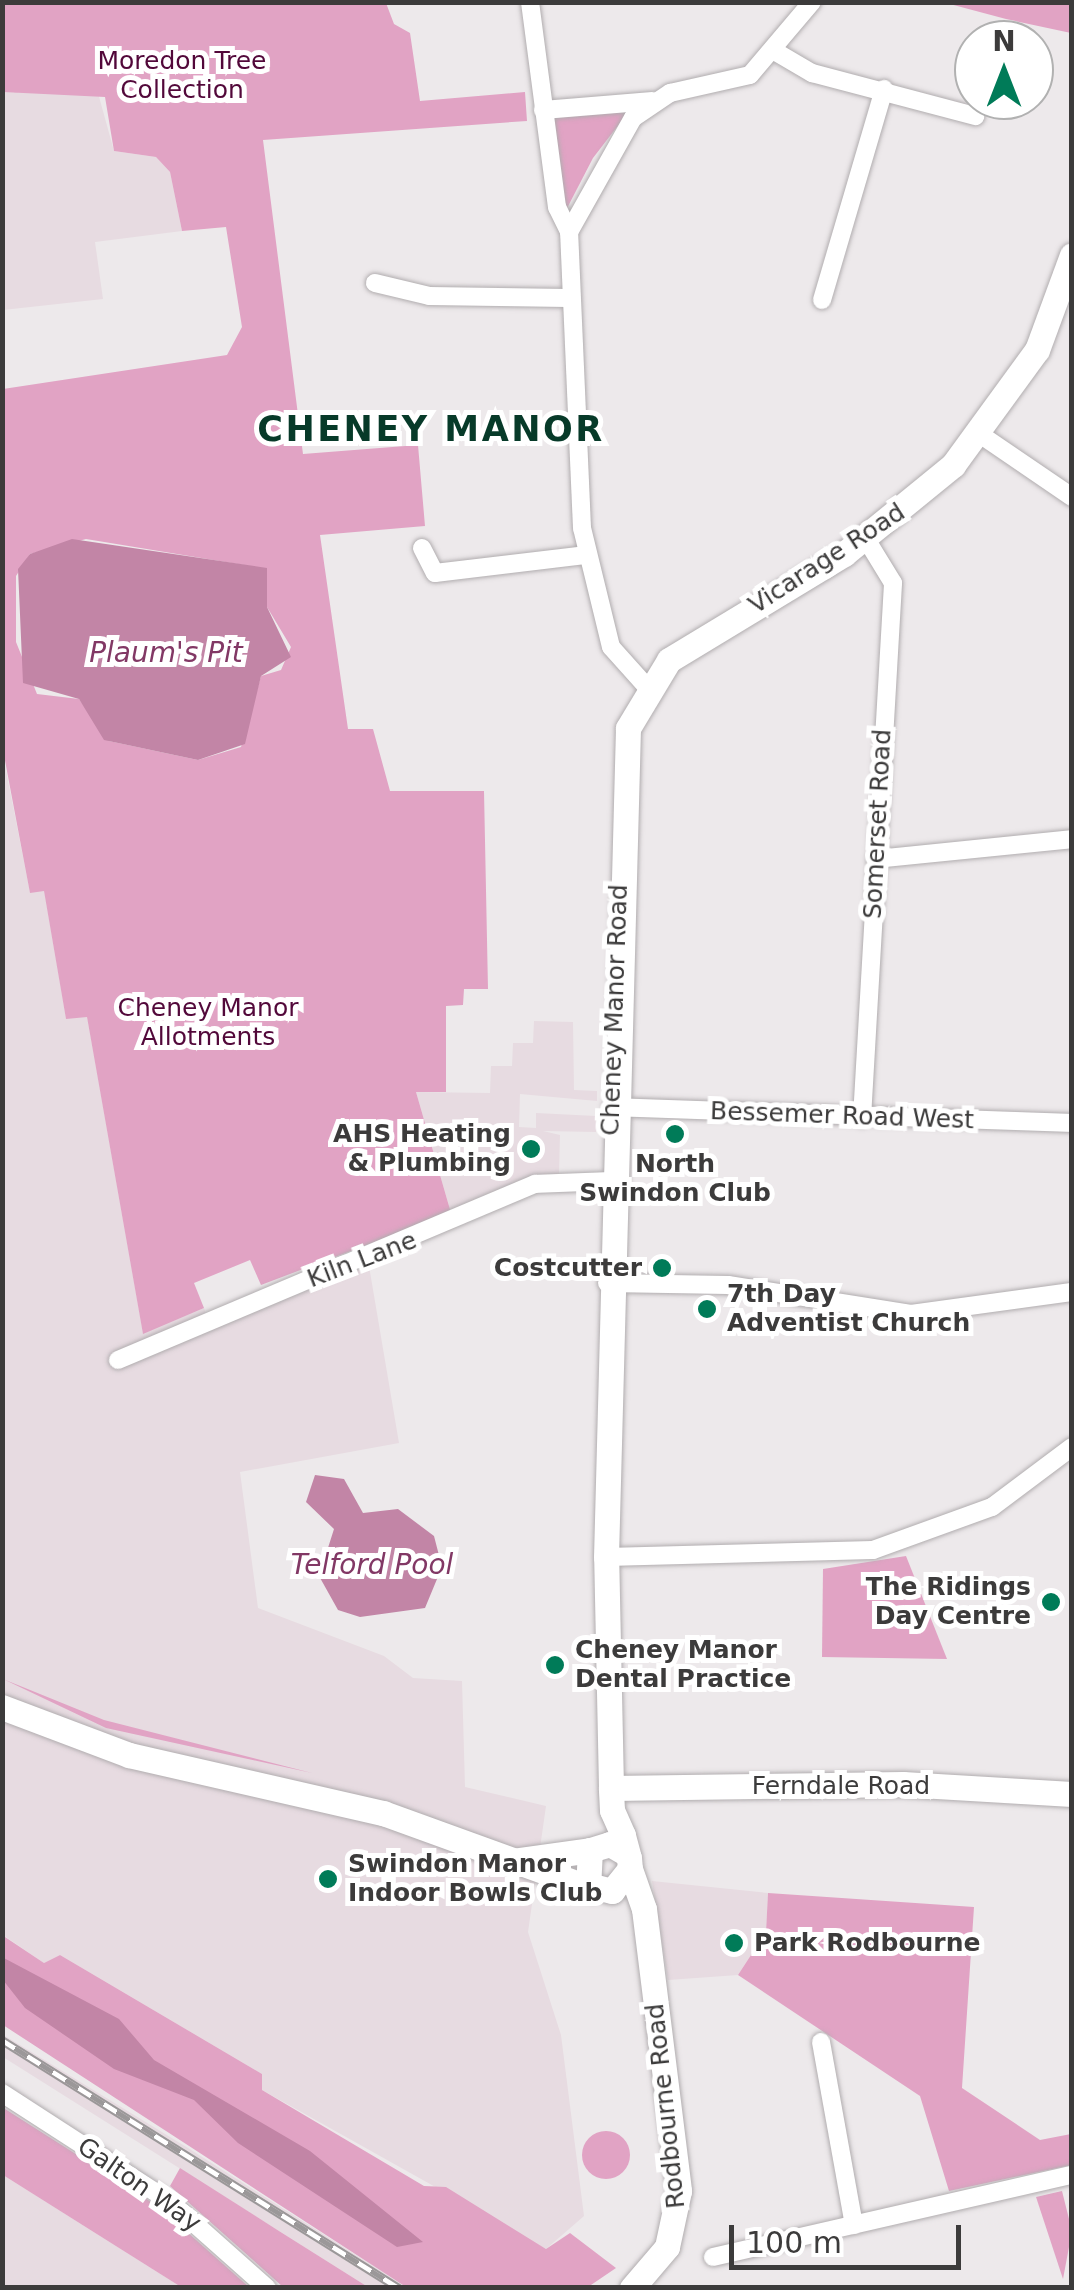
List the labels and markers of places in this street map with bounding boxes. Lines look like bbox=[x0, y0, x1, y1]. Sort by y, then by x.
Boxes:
place label: AHS Heating & Plumbing bbox=[333, 1120, 511, 1179]
marker: North Swindon Club bbox=[664, 1123, 686, 1145]
marker: AHS Heating & Plumbing bbox=[520, 1138, 542, 1160]
place label: North Swindon Club bbox=[579, 1150, 771, 1209]
place label: Costcutter bbox=[494, 1253, 642, 1283]
marker: Costcutter bbox=[651, 1257, 673, 1279]
place label: 7th Day Adventist Church bbox=[727, 1280, 970, 1339]
marker: 7th Day Adventist Church bbox=[696, 1298, 718, 1320]
place label: The Ridings Day Centre bbox=[866, 1573, 1031, 1632]
marker: The Ridings Day Centre bbox=[1040, 1591, 1062, 1613]
place label: Cheney Manor Dental Practice bbox=[575, 1636, 791, 1695]
marker: Cheney Manor Dental Practice bbox=[544, 1654, 566, 1676]
place label: Swindon Manor Indoor Bowls Club bbox=[348, 1850, 602, 1909]
marker: Swindon Manor Indoor Bowls Club bbox=[317, 1868, 339, 1890]
place label: Park Rodbourne bbox=[754, 1928, 980, 1958]
marker: Park Rodbourne bbox=[723, 1932, 745, 1954]

